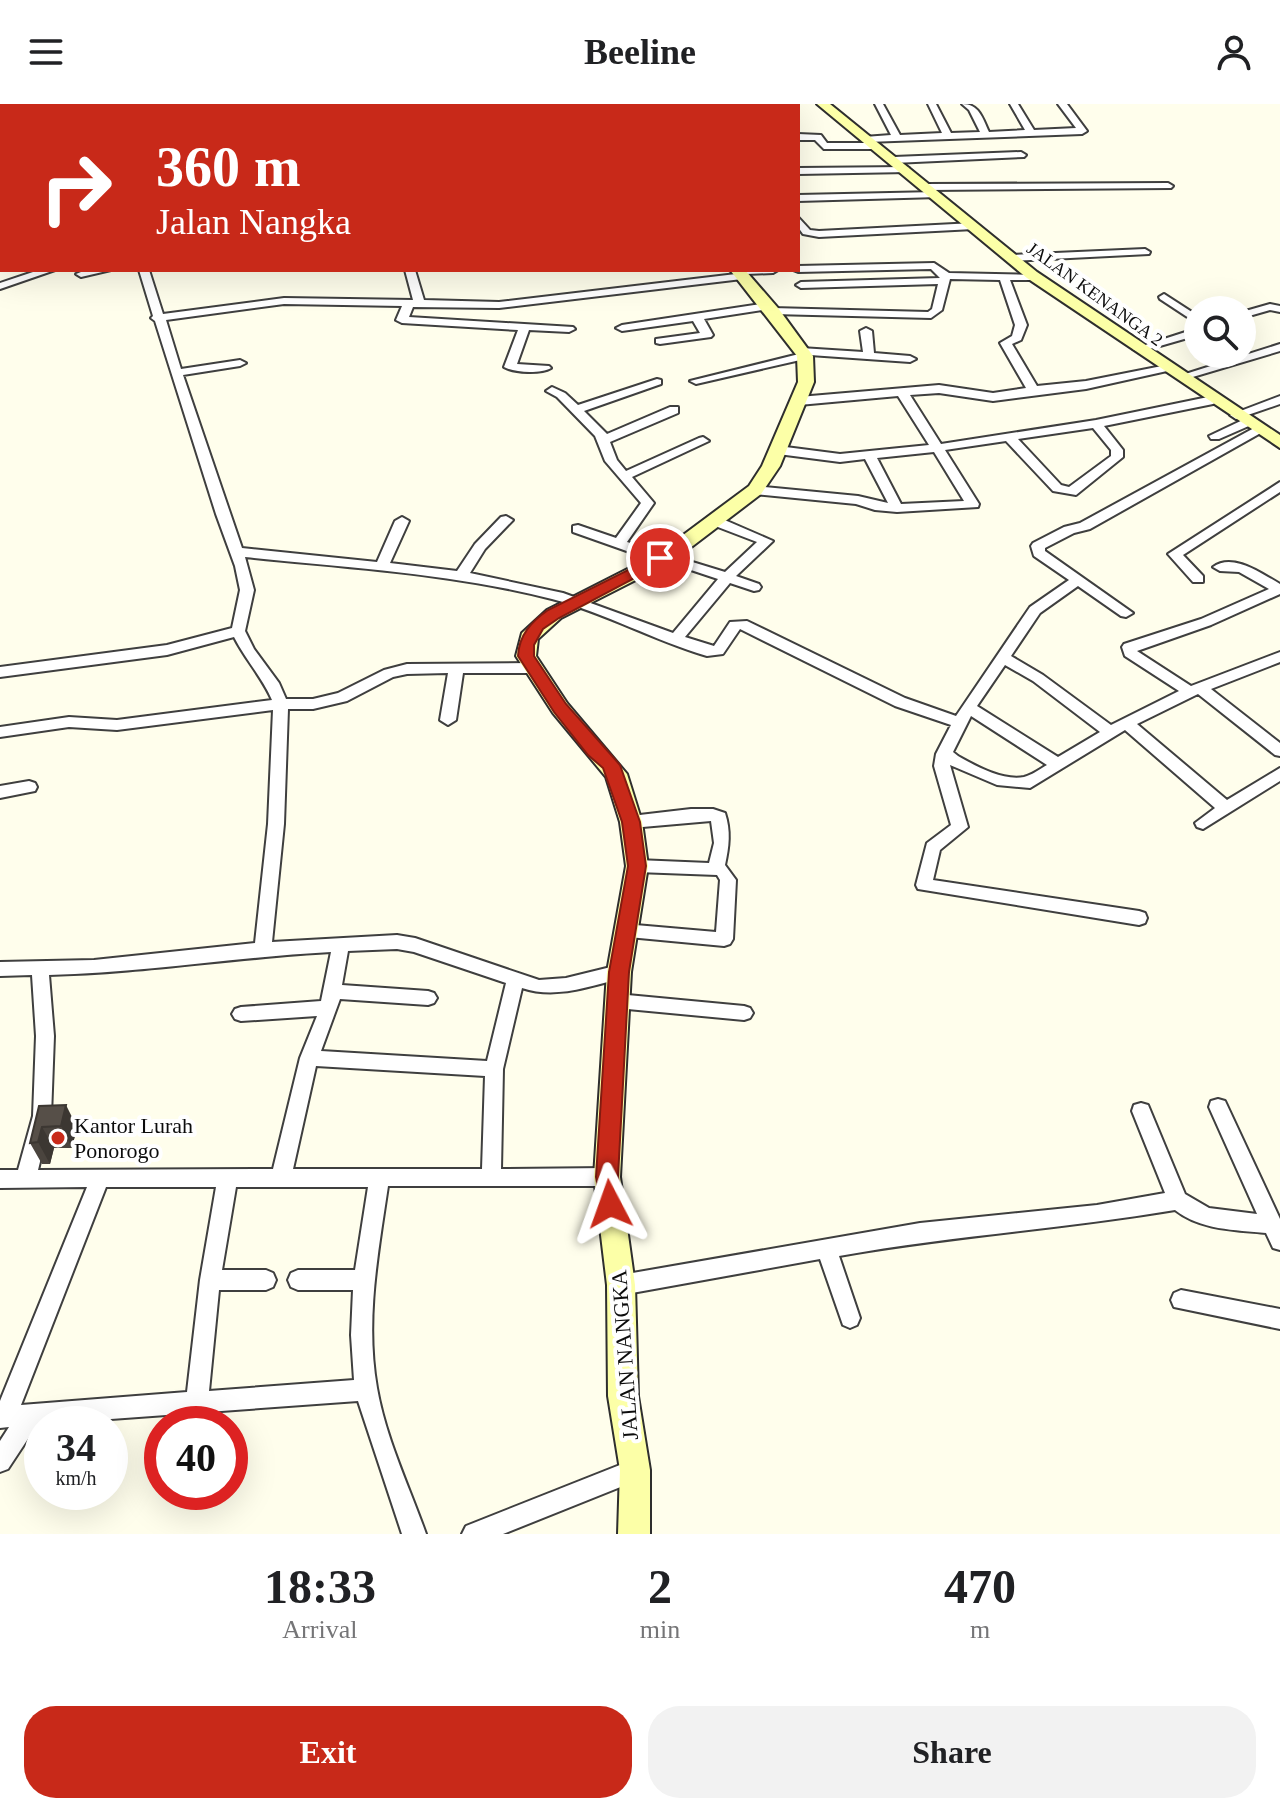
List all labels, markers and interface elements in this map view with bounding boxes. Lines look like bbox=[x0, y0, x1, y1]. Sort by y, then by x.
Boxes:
icon: menu bbox=[24, 30, 68, 74]
icon: person bbox=[1212, 30, 1256, 74]
text: Beeline bbox=[584, 32, 696, 72]
icon: right bbox=[24, 136, 128, 240]
text: 360 m bbox=[156, 136, 301, 198]
text: Jalan Nangka bbox=[156, 202, 351, 242]
street label: JALAN KENANGA 2 bbox=[1023, 238, 1167, 350]
map controls bbox=[1184, 296, 1256, 368]
button: search bbox=[1184, 296, 1256, 368]
pin bbox=[626, 524, 694, 592]
icon: arrive bbox=[638, 536, 682, 580]
place label: Kantor Lurah Ponorogo bbox=[74, 1113, 193, 1163]
marker: Kantor Lurah Ponorogo bbox=[49, 1129, 67, 1147]
position arrow bbox=[568, 1162, 652, 1246]
street label: JALAN NANGKA bbox=[606, 1269, 643, 1441]
speed limit sign: 40 bbox=[144, 1406, 248, 1510]
text: 34 bbox=[56, 1425, 96, 1470]
text: km/h bbox=[55, 1467, 97, 1489]
text: 18:33 bbox=[264, 1560, 376, 1613]
text: 2 bbox=[648, 1560, 672, 1613]
text: 470 bbox=[944, 1560, 1016, 1613]
text: Arrival bbox=[282, 1615, 357, 1644]
text: min bbox=[640, 1615, 680, 1644]
text: m bbox=[970, 1615, 990, 1644]
button: Exit bbox=[24, 1706, 632, 1798]
button: Share bbox=[648, 1706, 1256, 1798]

